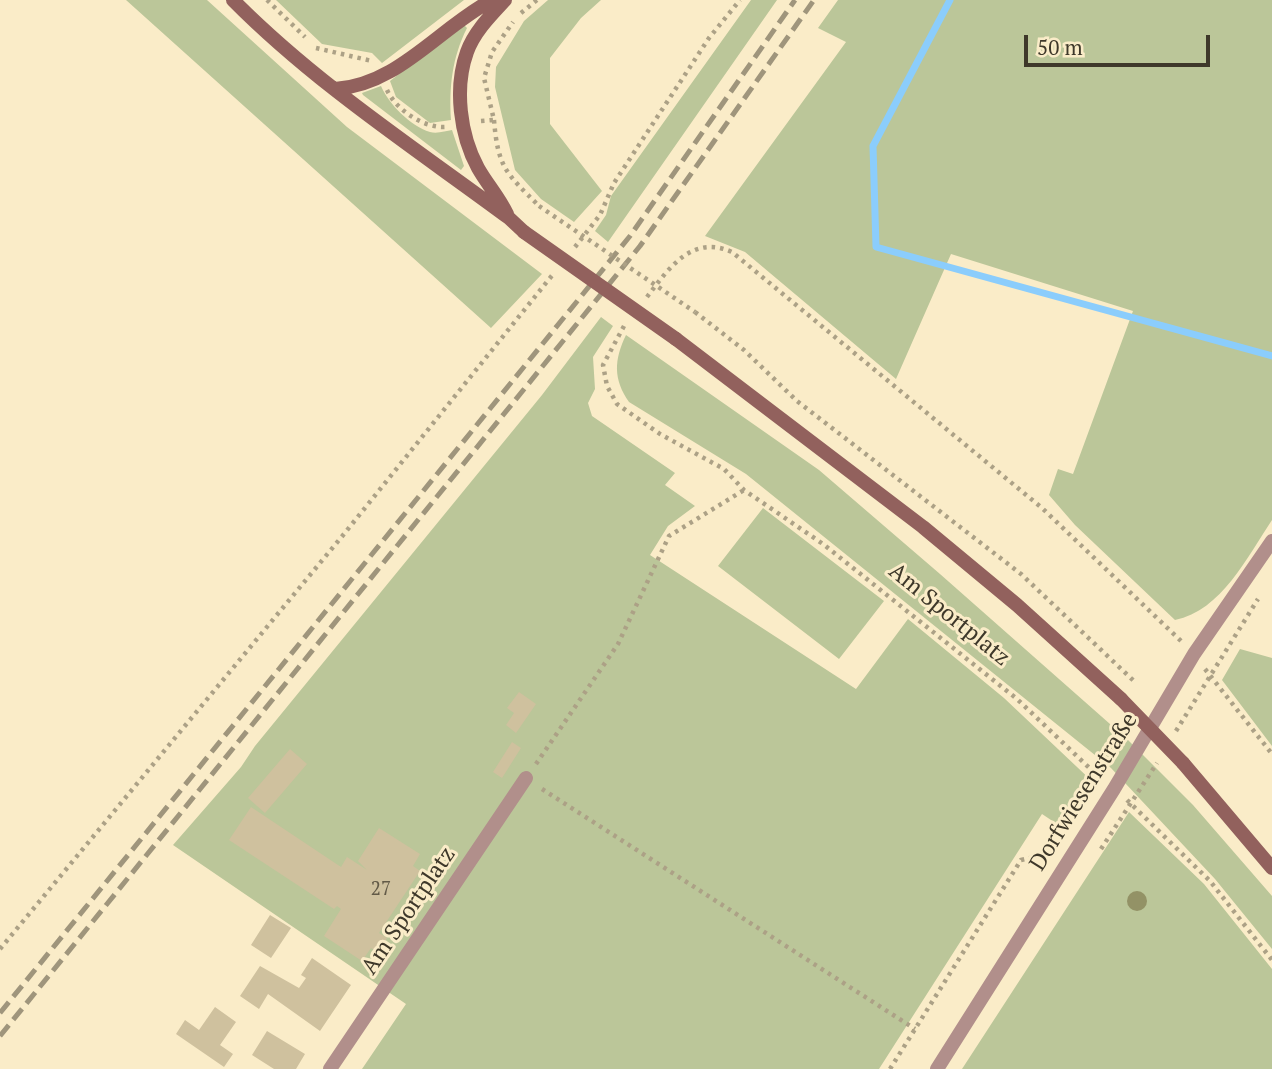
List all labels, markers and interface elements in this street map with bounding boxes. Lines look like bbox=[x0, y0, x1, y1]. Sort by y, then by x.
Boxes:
scale bar bbox=[1027, 21, 1212, 65]
text: 50 m bbox=[1037, 33, 1083, 61]
street label: Am Sportplatz bbox=[883, 558, 1015, 672]
street label: Dorfwiesenstraße bbox=[1024, 708, 1144, 876]
street label: Am Sportplatz bbox=[356, 842, 462, 980]
house number: 27 bbox=[371, 879, 391, 901]

